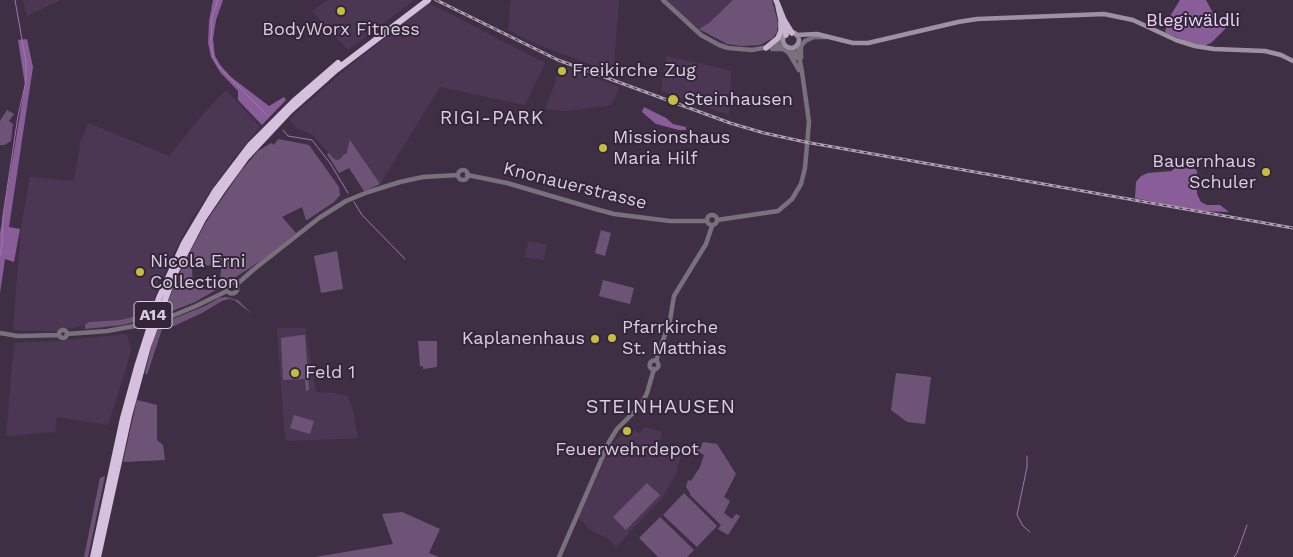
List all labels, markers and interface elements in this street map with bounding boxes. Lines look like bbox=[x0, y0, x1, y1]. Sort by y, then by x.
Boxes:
marker: BodyWorx Fitness bbox=[335, 5, 347, 17]
park label: Blegiwäldli bbox=[1146, 10, 1240, 32]
place label: BodyWorx Fitness bbox=[262, 19, 420, 41]
place label: Freikirche Zug bbox=[572, 60, 696, 82]
marker: Freikirche Zug bbox=[556, 65, 568, 77]
place label: Steinhausen bbox=[684, 89, 793, 111]
marker: Steinhausen bbox=[666, 93, 680, 107]
district label: RIGI-PARK bbox=[439, 107, 545, 129]
place label: Missionshaus Maria Hilf bbox=[613, 127, 730, 170]
marker: Missionshaus Maria Hilf bbox=[597, 142, 609, 154]
place label: Bauernhaus Schuler bbox=[1152, 151, 1256, 193]
street label: Knonauerstrasse bbox=[501, 158, 649, 214]
marker: Bauernhaus Schuler bbox=[1260, 166, 1272, 178]
place label: Nicola Erni Collection bbox=[150, 251, 245, 294]
marker: Nicola Erni Collection bbox=[134, 266, 146, 278]
road number: A14 bbox=[134, 302, 172, 328]
place label: Pfarrkirche St. Matthias bbox=[622, 317, 727, 359]
place label: Kaplanenhaus bbox=[462, 328, 585, 350]
marker: Pfarrkirche St. Matthias bbox=[606, 332, 618, 344]
marker: Kaplanenhaus bbox=[589, 333, 601, 345]
place label: Feld 1 bbox=[305, 362, 355, 384]
marker: Feld 1 bbox=[289, 367, 301, 379]
district label: STEINHAUSEN bbox=[584, 395, 738, 419]
marker: Feuerwehrdepot bbox=[621, 425, 633, 437]
place label: Feuerwehrdepot bbox=[555, 439, 699, 461]

